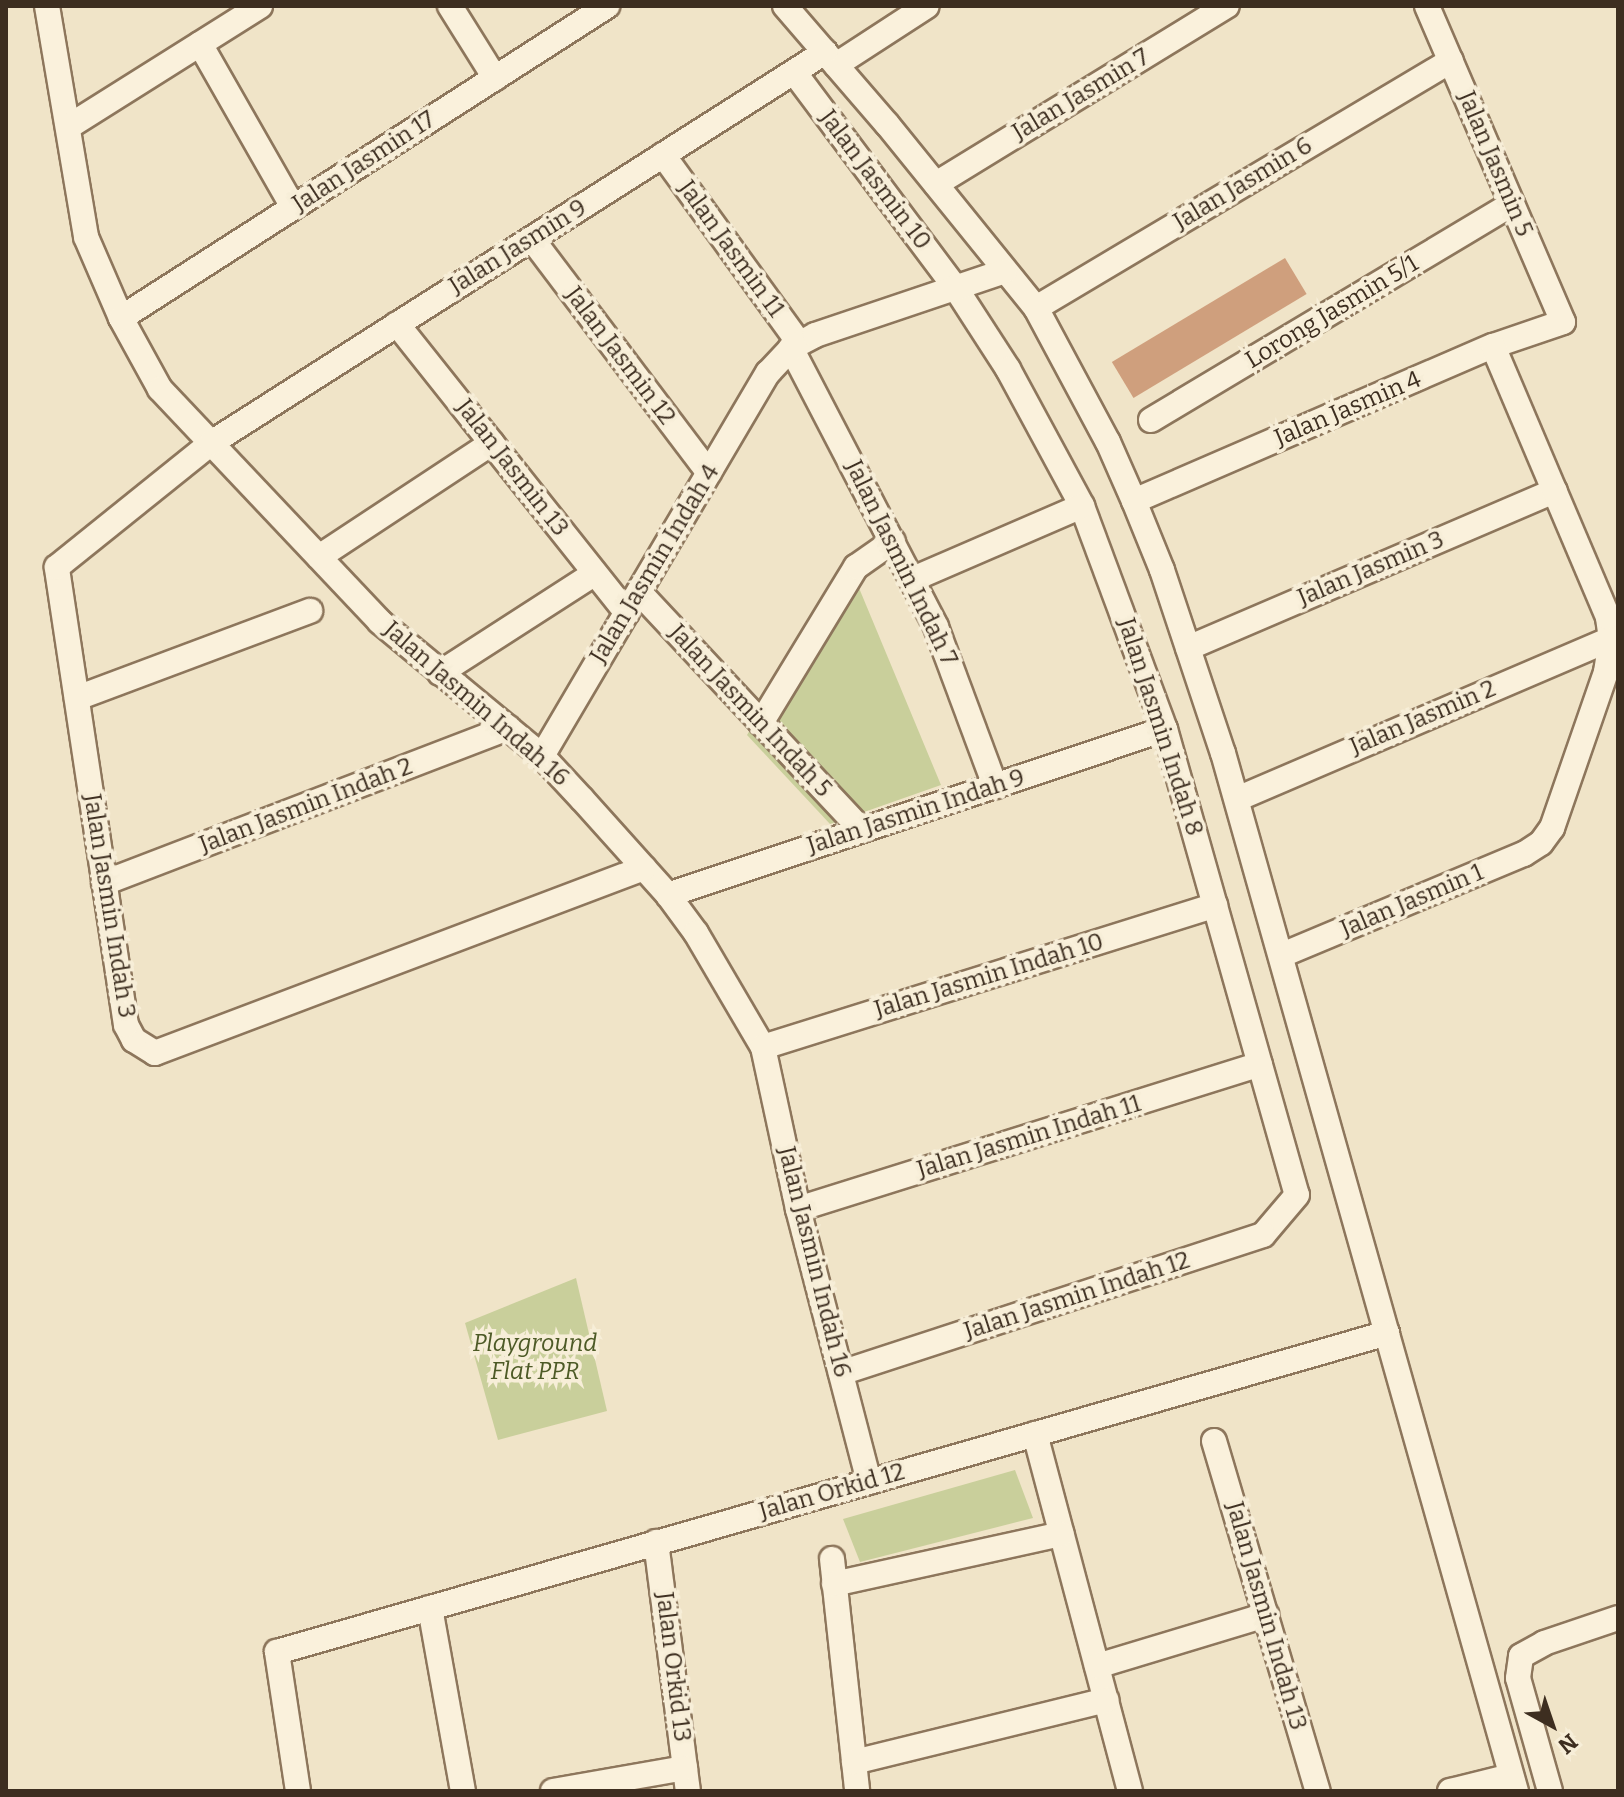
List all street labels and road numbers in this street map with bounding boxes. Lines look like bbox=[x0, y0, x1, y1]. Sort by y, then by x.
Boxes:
street label: Jalan Jasmin 7 bbox=[1007, 43, 1155, 147]
street label: Jalan Jasmin 5 bbox=[1451, 87, 1539, 241]
street label: Jalan Jasmin 10 bbox=[813, 104, 937, 256]
street label: Jalan Jasmin 17 bbox=[287, 105, 441, 219]
street label: Jalan Jasmin 6 bbox=[1169, 131, 1317, 237]
street label: Jalan Jasmin 11 bbox=[672, 175, 790, 323]
street label: Jalan Jasmin 9 bbox=[444, 193, 592, 301]
street label: Lorong Jasmin 5/1 bbox=[1240, 249, 1424, 375]
street label: Jalan Jasmin 12 bbox=[559, 281, 681, 431]
street label: Jalan Jasmin 4 bbox=[1270, 365, 1426, 453]
street label: Jalan Jasmin 13 bbox=[450, 394, 574, 542]
street label: Jalan Jasmin Indah 7 bbox=[839, 456, 963, 670]
street label: Jalan Jasmin Indah 4 bbox=[584, 459, 726, 669]
street label: Jalan Jasmin 3 bbox=[1294, 525, 1448, 613]
street label: Jalan Jasmin Indah 8 bbox=[1111, 615, 1209, 839]
street label: Jalan Jasmin Indah 16 bbox=[377, 616, 575, 792]
street label: Jalan Jasmin Indah 5 bbox=[663, 619, 837, 803]
street label: Jalan Jasmin 2 bbox=[1346, 674, 1500, 762]
street label: Jalan Jasmin Indah 2 bbox=[195, 752, 417, 860]
street label: Jalan Jasmin Indah 9 bbox=[804, 763, 1028, 861]
street label: Jalan Jasmin Indah 3 bbox=[77, 792, 141, 1020]
street label: Jalan Jasmin 1 bbox=[1336, 858, 1488, 944]
street label: Jalan Jasmin Indah 10 bbox=[871, 927, 1107, 1025]
street label: Jalan Jasmin Indah 11 bbox=[914, 1089, 1144, 1185]
street label: Jalan Jasmin Indah 16 bbox=[771, 1144, 857, 1380]
street label: Jalan Jasmin Indah 12 bbox=[961, 1246, 1193, 1346]
street label: Jalan Orkid 12 bbox=[756, 1457, 908, 1527]
street label: Jalan Jasmin Indah 13 bbox=[1220, 1499, 1312, 1733]
street label: Jalan Orkid 13 bbox=[650, 1590, 696, 1744]

